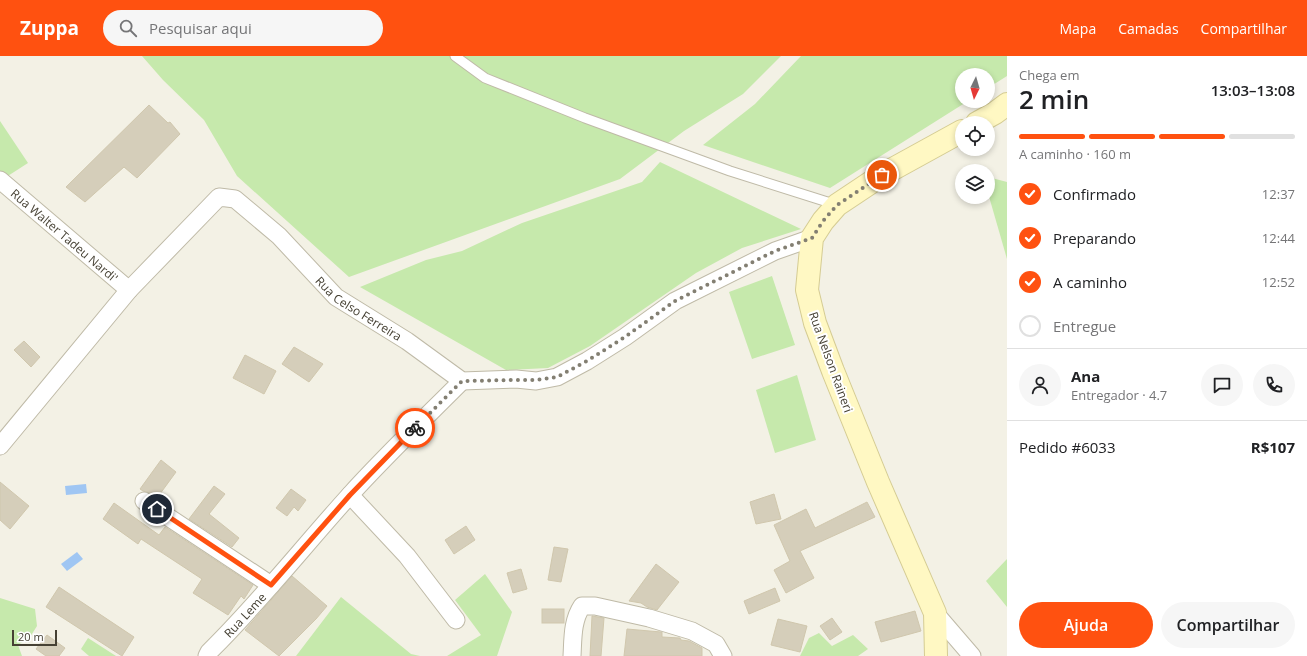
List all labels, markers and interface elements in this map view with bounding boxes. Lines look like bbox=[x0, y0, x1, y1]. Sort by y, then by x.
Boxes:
search box bbox=[103, 10, 383, 46]
text: Zuppa bbox=[20, 15, 79, 41]
icon: search bbox=[117, 17, 139, 39]
text: Pesquisar aqui bbox=[149, 18, 252, 38]
text: Mapa bbox=[1060, 19, 1096, 38]
text: Camadas bbox=[1118, 19, 1179, 38]
text: Compartilhar bbox=[1201, 19, 1287, 38]
text: Chega em bbox=[1019, 66, 1079, 84]
north arrow bbox=[955, 68, 995, 108]
map controls bbox=[955, 68, 995, 204]
text: 13:03–13:08 bbox=[1211, 80, 1295, 100]
text: 2 min bbox=[1019, 81, 1089, 117]
button: locate bbox=[955, 116, 995, 156]
text: A caminho · 160 m bbox=[1019, 145, 1131, 163]
pin bbox=[865, 158, 899, 192]
icon: bag bbox=[871, 164, 893, 186]
button: layers bbox=[955, 164, 995, 204]
icon: check bbox=[1019, 183, 1041, 205]
text: Confirmado bbox=[1053, 184, 1136, 204]
street label: Rua Walter Tadeu Nardi' bbox=[7, 185, 122, 286]
text: 12:37 bbox=[1262, 185, 1295, 203]
icon: check bbox=[1019, 227, 1041, 249]
text: Preparando bbox=[1053, 228, 1136, 248]
text: 12:44 bbox=[1262, 229, 1295, 247]
icon: check bbox=[1019, 271, 1041, 293]
street label: Rua Celso Ferreira bbox=[312, 272, 405, 344]
text: A caminho bbox=[1053, 272, 1127, 292]
text: 12:52 bbox=[1262, 273, 1295, 291]
street label: Rua Nelson Raineri bbox=[805, 309, 857, 415]
text: Entregue bbox=[1053, 316, 1116, 336]
button: person bbox=[1019, 364, 1061, 406]
button: chat bbox=[1201, 364, 1243, 406]
button: phone bbox=[1253, 364, 1295, 406]
text: Ana bbox=[1071, 366, 1100, 386]
text: Entregador · 4.7 bbox=[1071, 386, 1167, 404]
courier bbox=[395, 408, 435, 448]
icon: bike bbox=[404, 417, 426, 439]
text: Pedido #6033 bbox=[1019, 437, 1116, 457]
text: R$107 bbox=[1251, 437, 1295, 457]
pin bbox=[140, 492, 174, 526]
icon: home bbox=[146, 498, 168, 520]
street label: Rua Leme bbox=[220, 588, 270, 641]
button: Ajuda bbox=[1019, 602, 1153, 648]
button: Compartilhar bbox=[1161, 602, 1295, 648]
scale bar bbox=[12, 628, 57, 647]
text: 20 m bbox=[18, 629, 44, 644]

